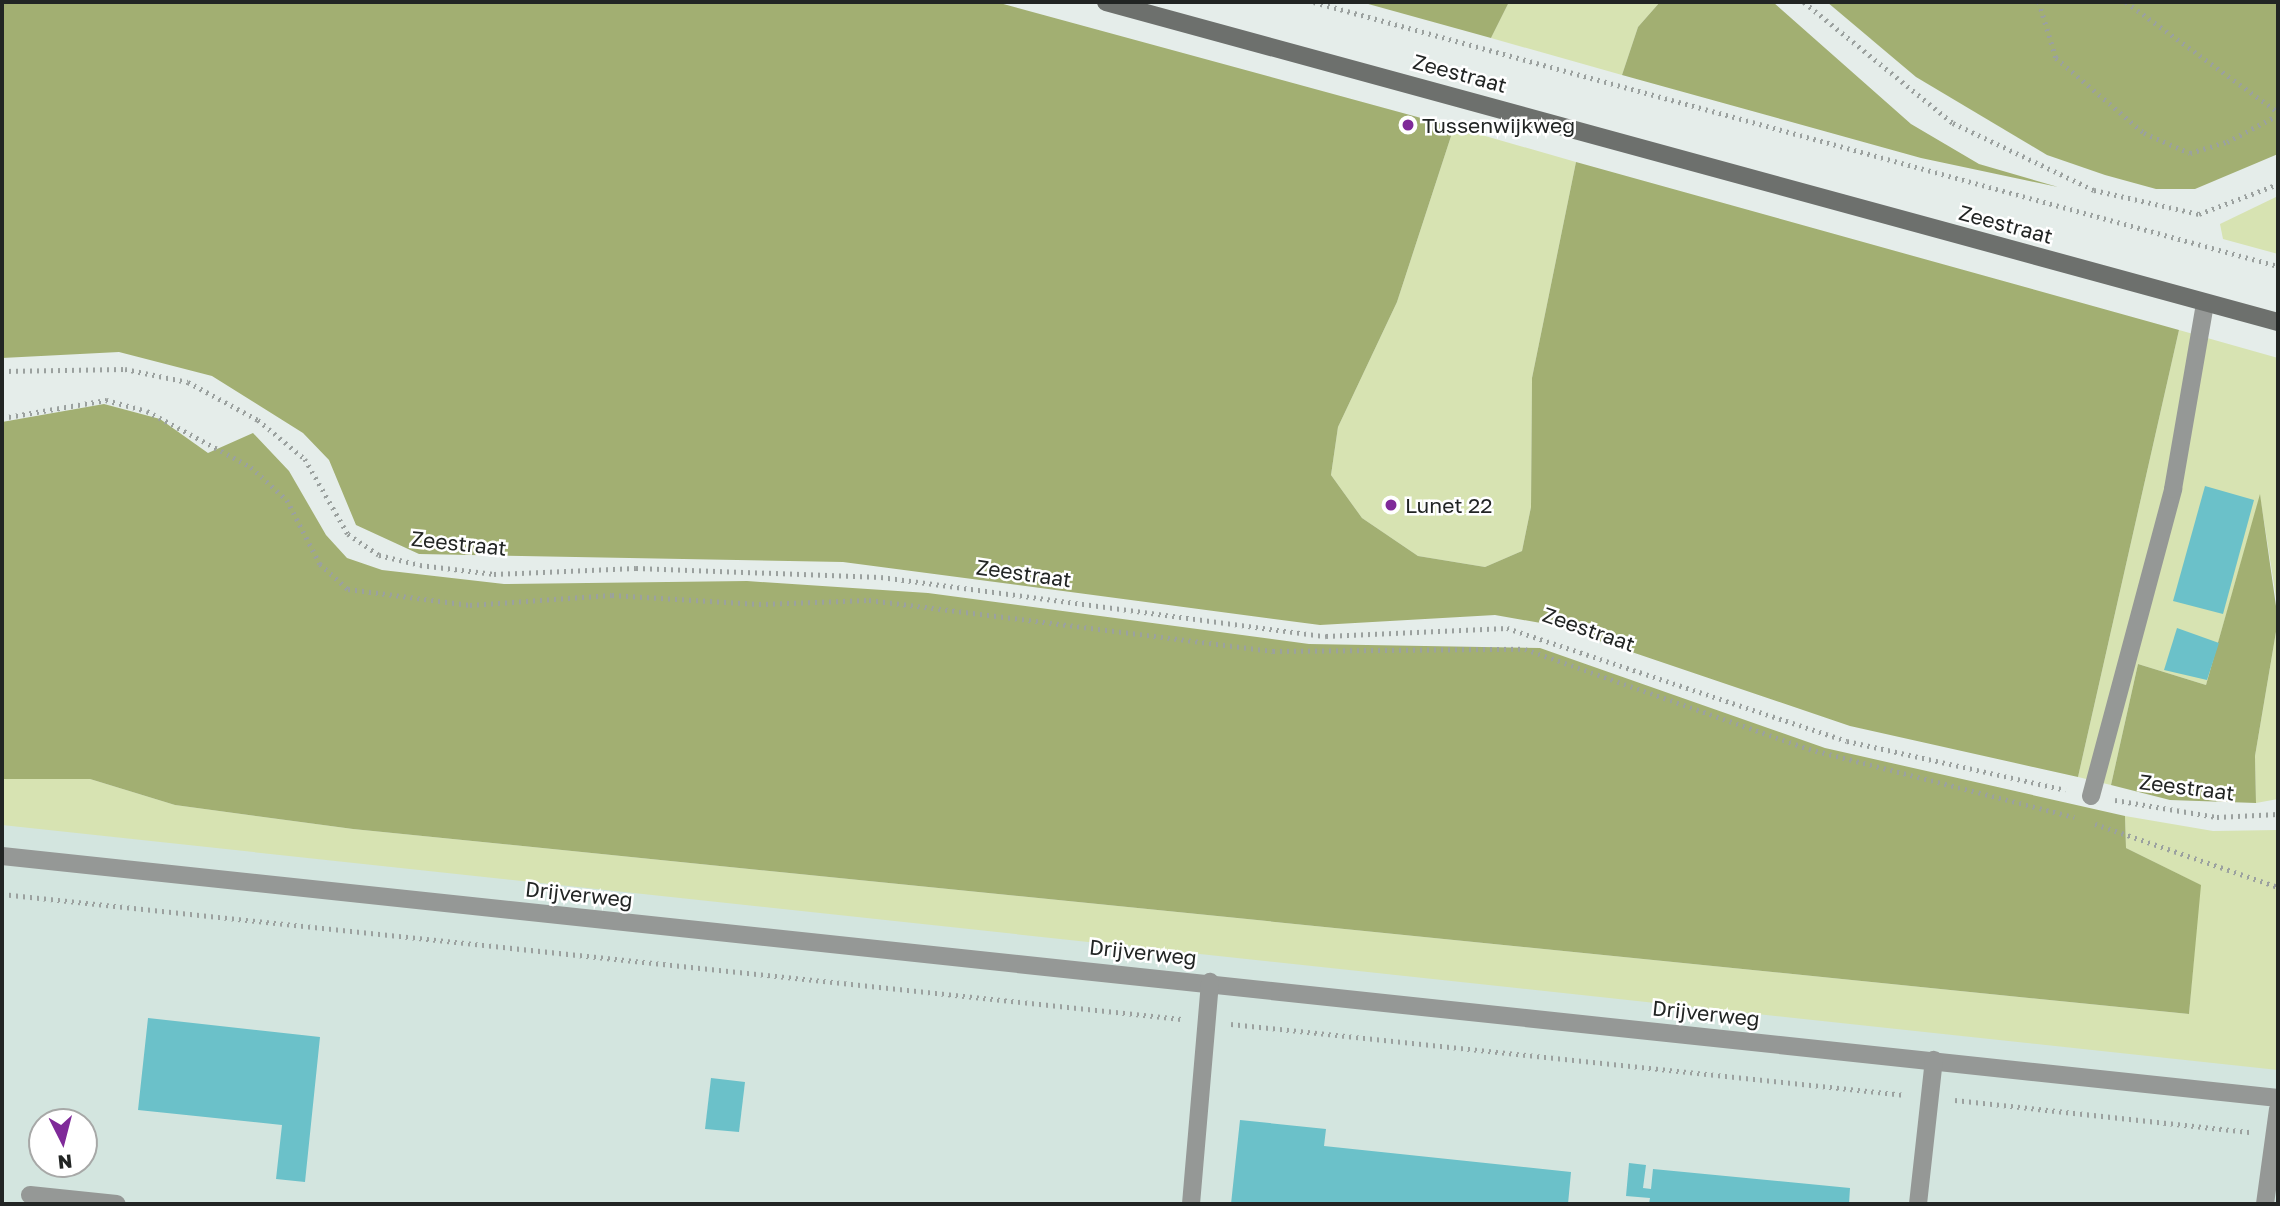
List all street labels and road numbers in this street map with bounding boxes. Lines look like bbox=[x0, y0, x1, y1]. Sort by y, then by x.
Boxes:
street label: Zeestraat bbox=[1410, 48, 1510, 98]
street label: Zeestraat bbox=[1956, 199, 2056, 249]
street label: Zeestraat bbox=[410, 525, 508, 561]
street label: Zeestraat bbox=[975, 554, 1073, 592]
street label: Zeestraat bbox=[1540, 601, 1638, 657]
street label: Zeestraat bbox=[2138, 769, 2236, 805]
street label: Drijverweg bbox=[524, 876, 634, 912]
street label: Drijverweg bbox=[1088, 934, 1198, 970]
street label: Drijverweg bbox=[1651, 995, 1761, 1031]

